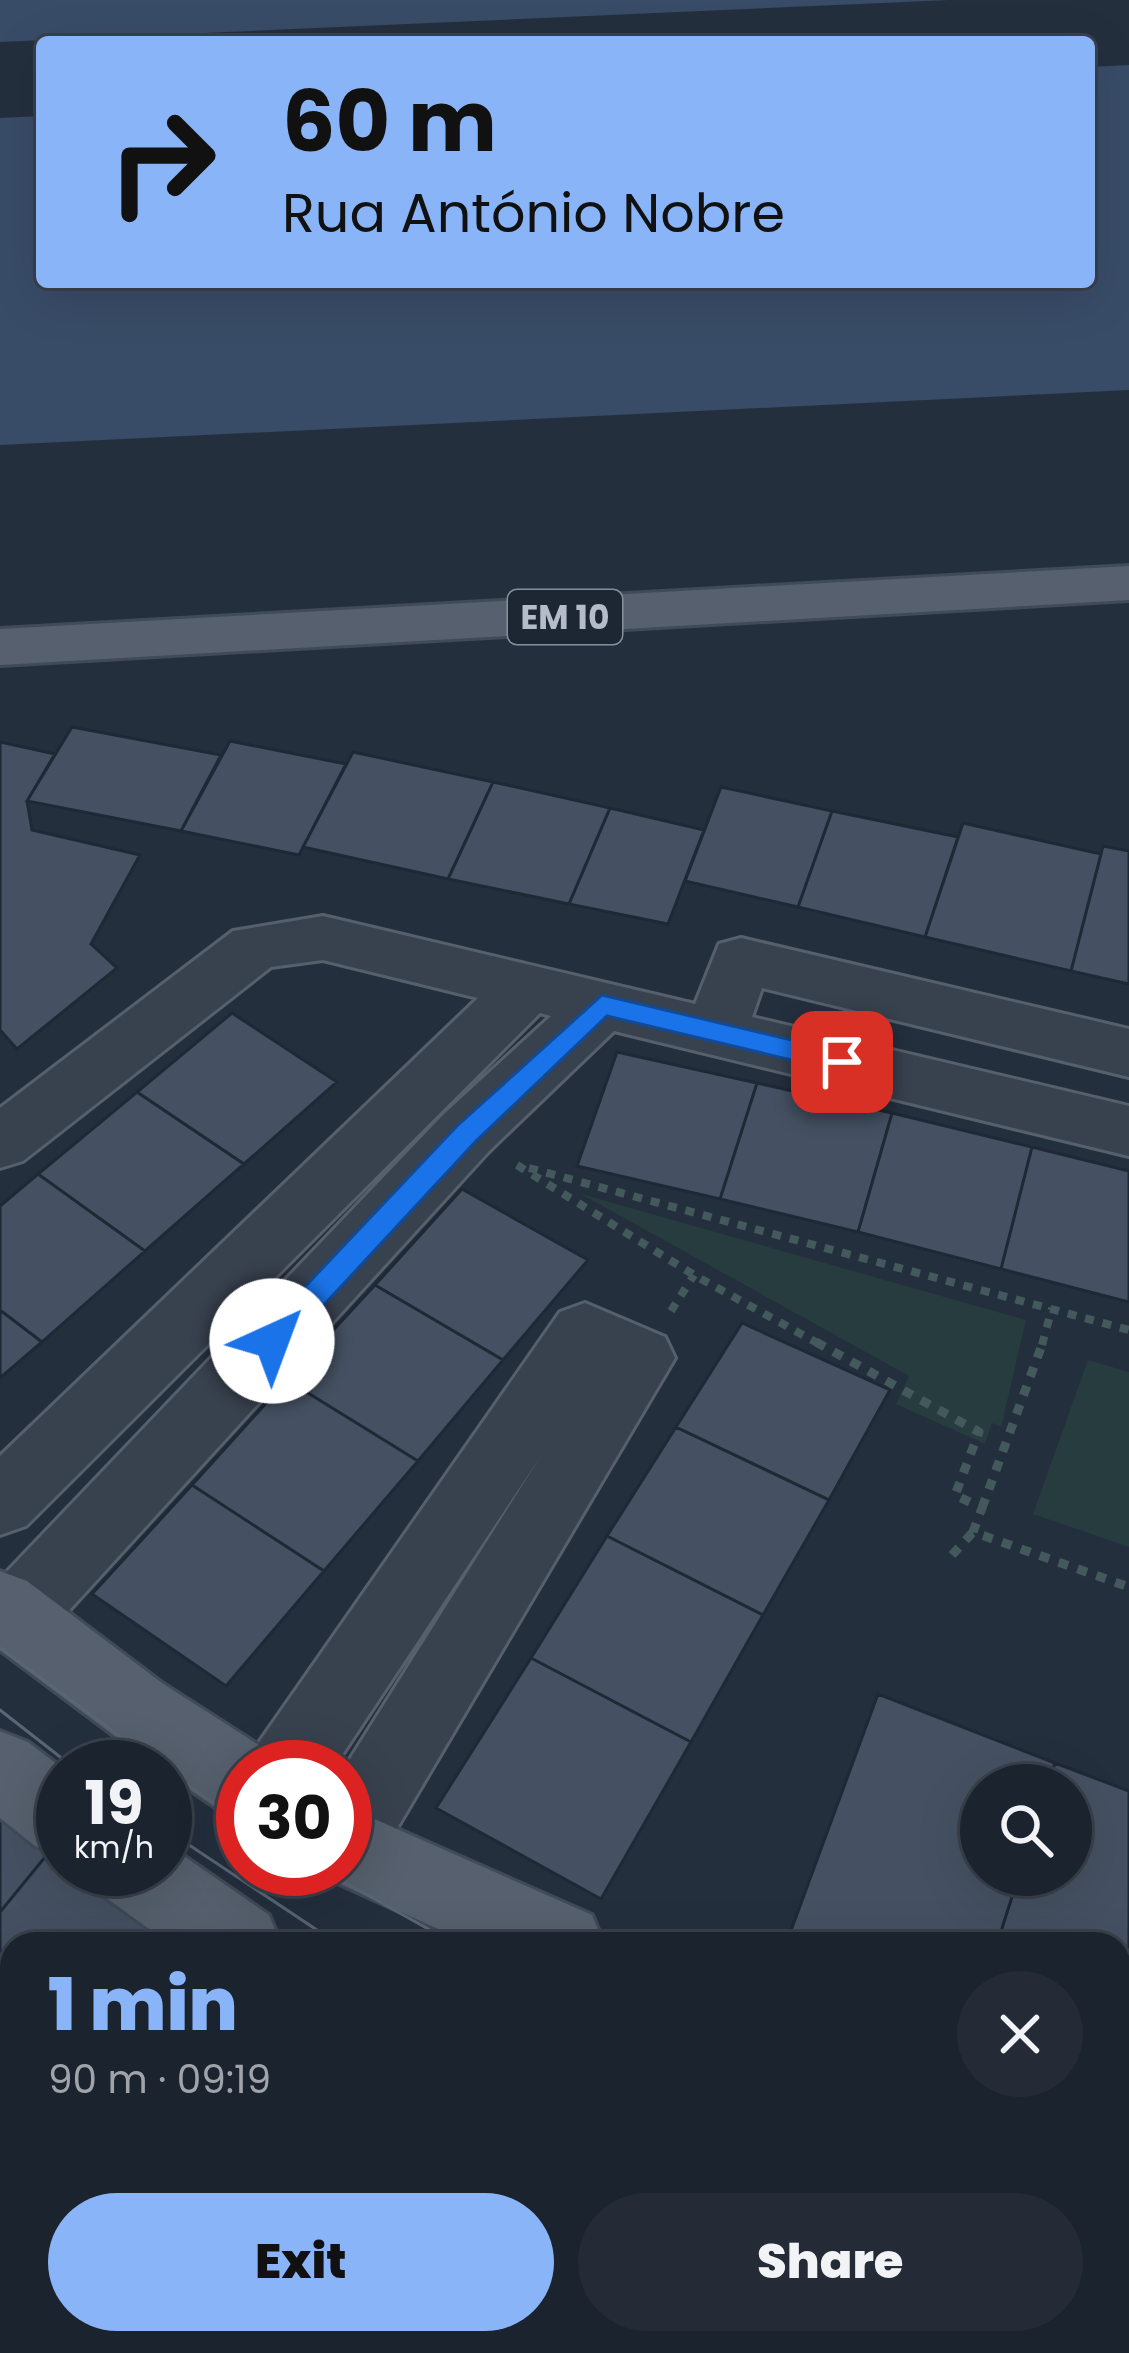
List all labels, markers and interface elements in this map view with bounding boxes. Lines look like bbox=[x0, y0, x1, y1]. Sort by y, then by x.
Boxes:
text: 60 m bbox=[282, 63, 497, 180]
icon: right bbox=[84, 84, 240, 240]
text: Rua António Nobre bbox=[282, 175, 785, 251]
road number: EM 10 bbox=[508, 590, 622, 644]
pin bbox=[791, 1011, 893, 1113]
icon: arrive bbox=[809, 1029, 875, 1095]
position arrow bbox=[209, 1278, 335, 1404]
speed limit sign: 30 bbox=[216, 1740, 372, 1896]
text: 19 bbox=[84, 1761, 144, 1845]
map controls bbox=[960, 1764, 1092, 1896]
button: search bbox=[960, 1764, 1092, 1896]
text: km/h bbox=[74, 1826, 154, 1869]
text: 1 min bbox=[48, 1954, 238, 2055]
button: close bbox=[957, 1971, 1083, 2097]
text: 90 m · 09:19 bbox=[48, 2052, 271, 2107]
button: Exit bbox=[48, 2193, 554, 2331]
button: Share bbox=[578, 2193, 1083, 2331]

